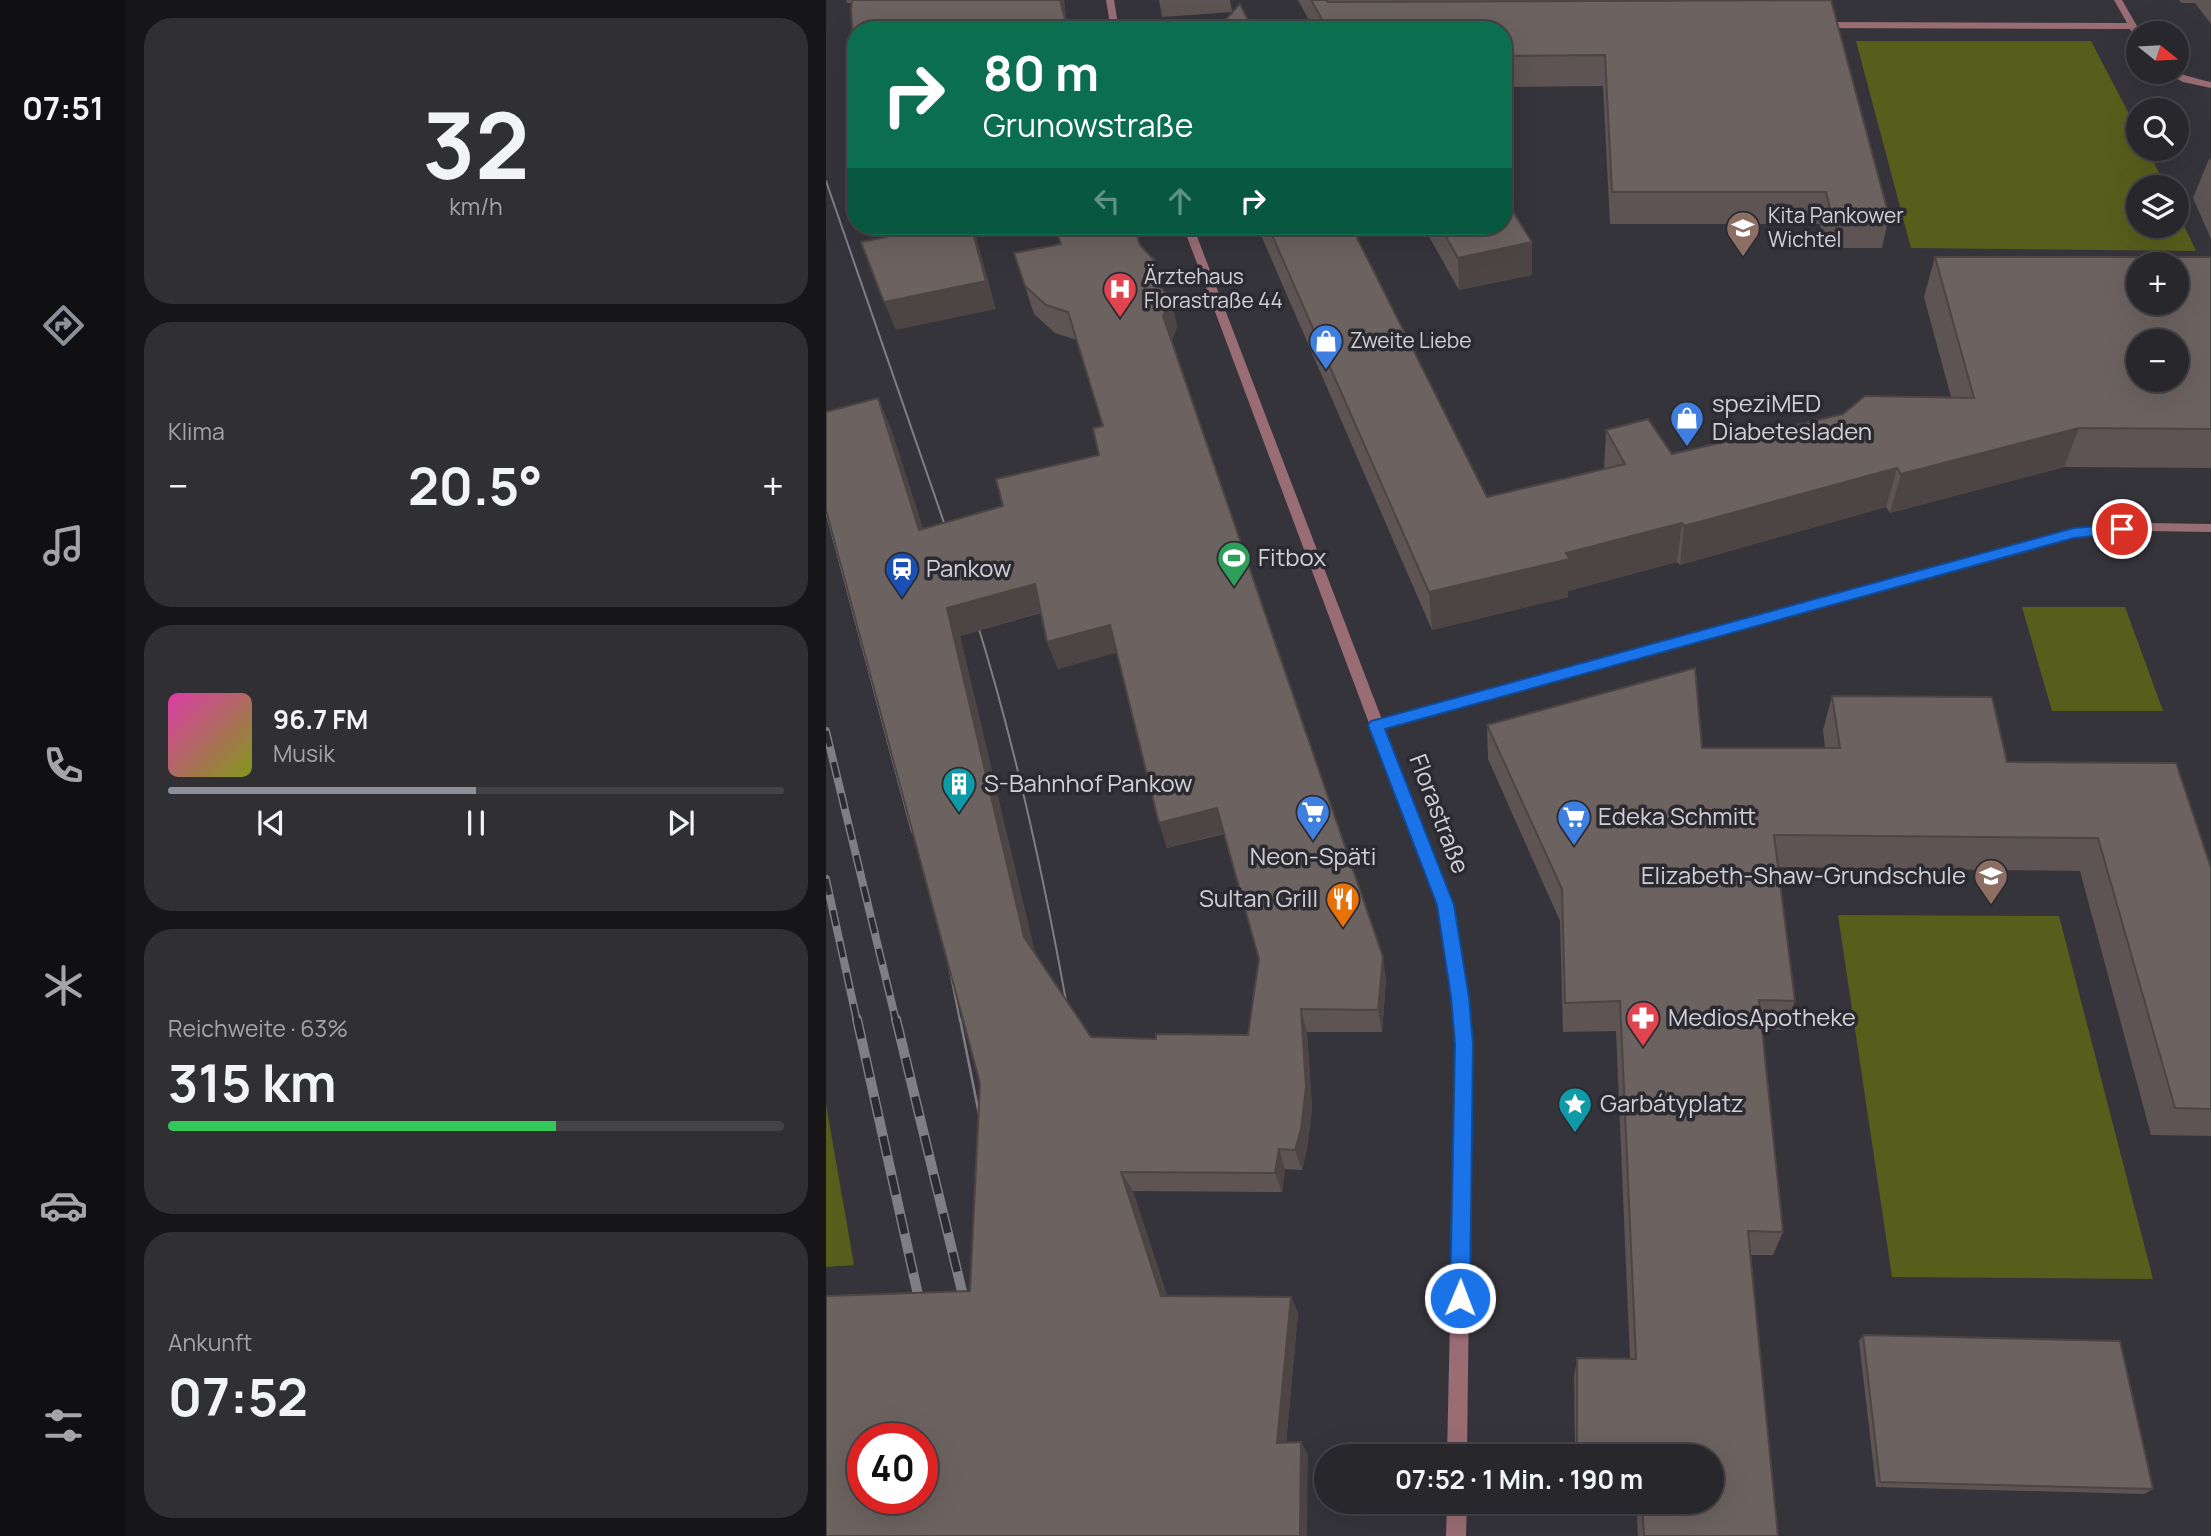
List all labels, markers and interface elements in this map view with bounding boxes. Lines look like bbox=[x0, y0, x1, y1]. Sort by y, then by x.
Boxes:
north arrow bbox=[2126, 21, 2189, 84]
map controls bbox=[2126, 21, 2189, 392]
text: 80 m bbox=[983, 39, 1099, 106]
icon: right bbox=[868, 49, 959, 140]
text: 32 bbox=[422, 82, 530, 206]
text: 07:51 bbox=[22, 86, 104, 130]
button: search bbox=[2126, 98, 2189, 161]
text: Grunowstraße bbox=[983, 103, 1193, 147]
button: layers bbox=[2126, 175, 2189, 238]
icon: left bbox=[1088, 182, 1126, 220]
icon: ahead bbox=[1161, 182, 1199, 220]
icon: right bbox=[1234, 182, 1272, 220]
text: km/h bbox=[449, 190, 503, 222]
place label: Kita Pankower Wichtel bbox=[1768, 201, 1904, 253]
school or university icon: Kita Pankower Wichtel bbox=[1724, 209, 1762, 258]
button: + bbox=[2126, 252, 2189, 315]
place label: Ärztehaus Florastraße 44 bbox=[1144, 262, 1283, 314]
hospital icon: Ärztehaus Florastraße 44 bbox=[1101, 270, 1139, 319]
icon: directions bbox=[39, 301, 88, 350]
shop icon: Zweite Liebe bbox=[1307, 322, 1345, 371]
place label: Zweite Liebe bbox=[1350, 326, 1472, 354]
button: − bbox=[2126, 329, 2189, 392]
place label: speziMED Diabetesladen bbox=[1712, 386, 1872, 447]
shop icon: speziMED Diabetesladen bbox=[1668, 399, 1706, 448]
text: Klima bbox=[168, 415, 225, 447]
text: 20.5° bbox=[408, 450, 543, 521]
text: − bbox=[168, 459, 189, 511]
text: + bbox=[762, 459, 784, 511]
pin bbox=[2092, 499, 2152, 559]
icon: arrive bbox=[2103, 510, 2141, 548]
icon: music bbox=[39, 521, 88, 570]
sports icon: Fitbox bbox=[1215, 539, 1253, 588]
place label: Fitbox bbox=[1258, 540, 1326, 573]
station icon: Pankow bbox=[883, 550, 921, 599]
place label: Pankow bbox=[926, 551, 1011, 584]
text: 96.7 FM bbox=[273, 701, 368, 737]
text: Musik bbox=[273, 737, 335, 769]
icon: phone bbox=[39, 741, 88, 790]
street label: Florastraße bbox=[1403, 749, 1478, 878]
building icon: S-Bahnhof Pankow bbox=[940, 765, 978, 814]
place label: S-Bahnhof Pankow bbox=[984, 766, 1193, 799]
supermarket icon: Neon-Späti bbox=[1294, 793, 1332, 842]
supermarket icon: Edeka Schmitt bbox=[1555, 798, 1593, 847]
place label: Edeka Schmitt bbox=[1598, 799, 1756, 832]
icon: previous bbox=[252, 804, 290, 842]
icon: pause bbox=[457, 804, 495, 842]
icon: next bbox=[662, 804, 700, 842]
place label: Neon-Späti bbox=[1250, 839, 1376, 872]
school or university icon: Elizabeth-Shaw-Grundschule bbox=[1972, 857, 2010, 906]
place label: Elizabeth-Shaw-Grundschule bbox=[1641, 858, 1966, 891]
restaurant icon: Sultan Grill bbox=[1324, 880, 1362, 929]
place label: Sultan Grill bbox=[1199, 881, 1318, 914]
icon: climate bbox=[39, 961, 88, 1010]
pharmacy icon: MediosApotheke bbox=[1624, 999, 1662, 1048]
place label: MediosApotheke bbox=[1668, 1000, 1856, 1033]
text: Reichweite · 63% bbox=[168, 1012, 348, 1044]
text: 315 km bbox=[168, 1047, 337, 1118]
place icon: Garbátyplatz bbox=[1556, 1085, 1594, 1134]
place label: Garbátyplatz bbox=[1600, 1086, 1744, 1119]
icon: car bbox=[39, 1181, 88, 1230]
position arrow bbox=[1423, 1261, 1497, 1335]
text: Ankunft bbox=[168, 1326, 252, 1358]
text: 07:52 bbox=[168, 1361, 308, 1432]
icon: filters bbox=[39, 1401, 88, 1450]
speed limit sign: 40 bbox=[847, 1423, 938, 1514]
text: 07:52 · 1 Min. · 190 m bbox=[1395, 1461, 1643, 1497]

